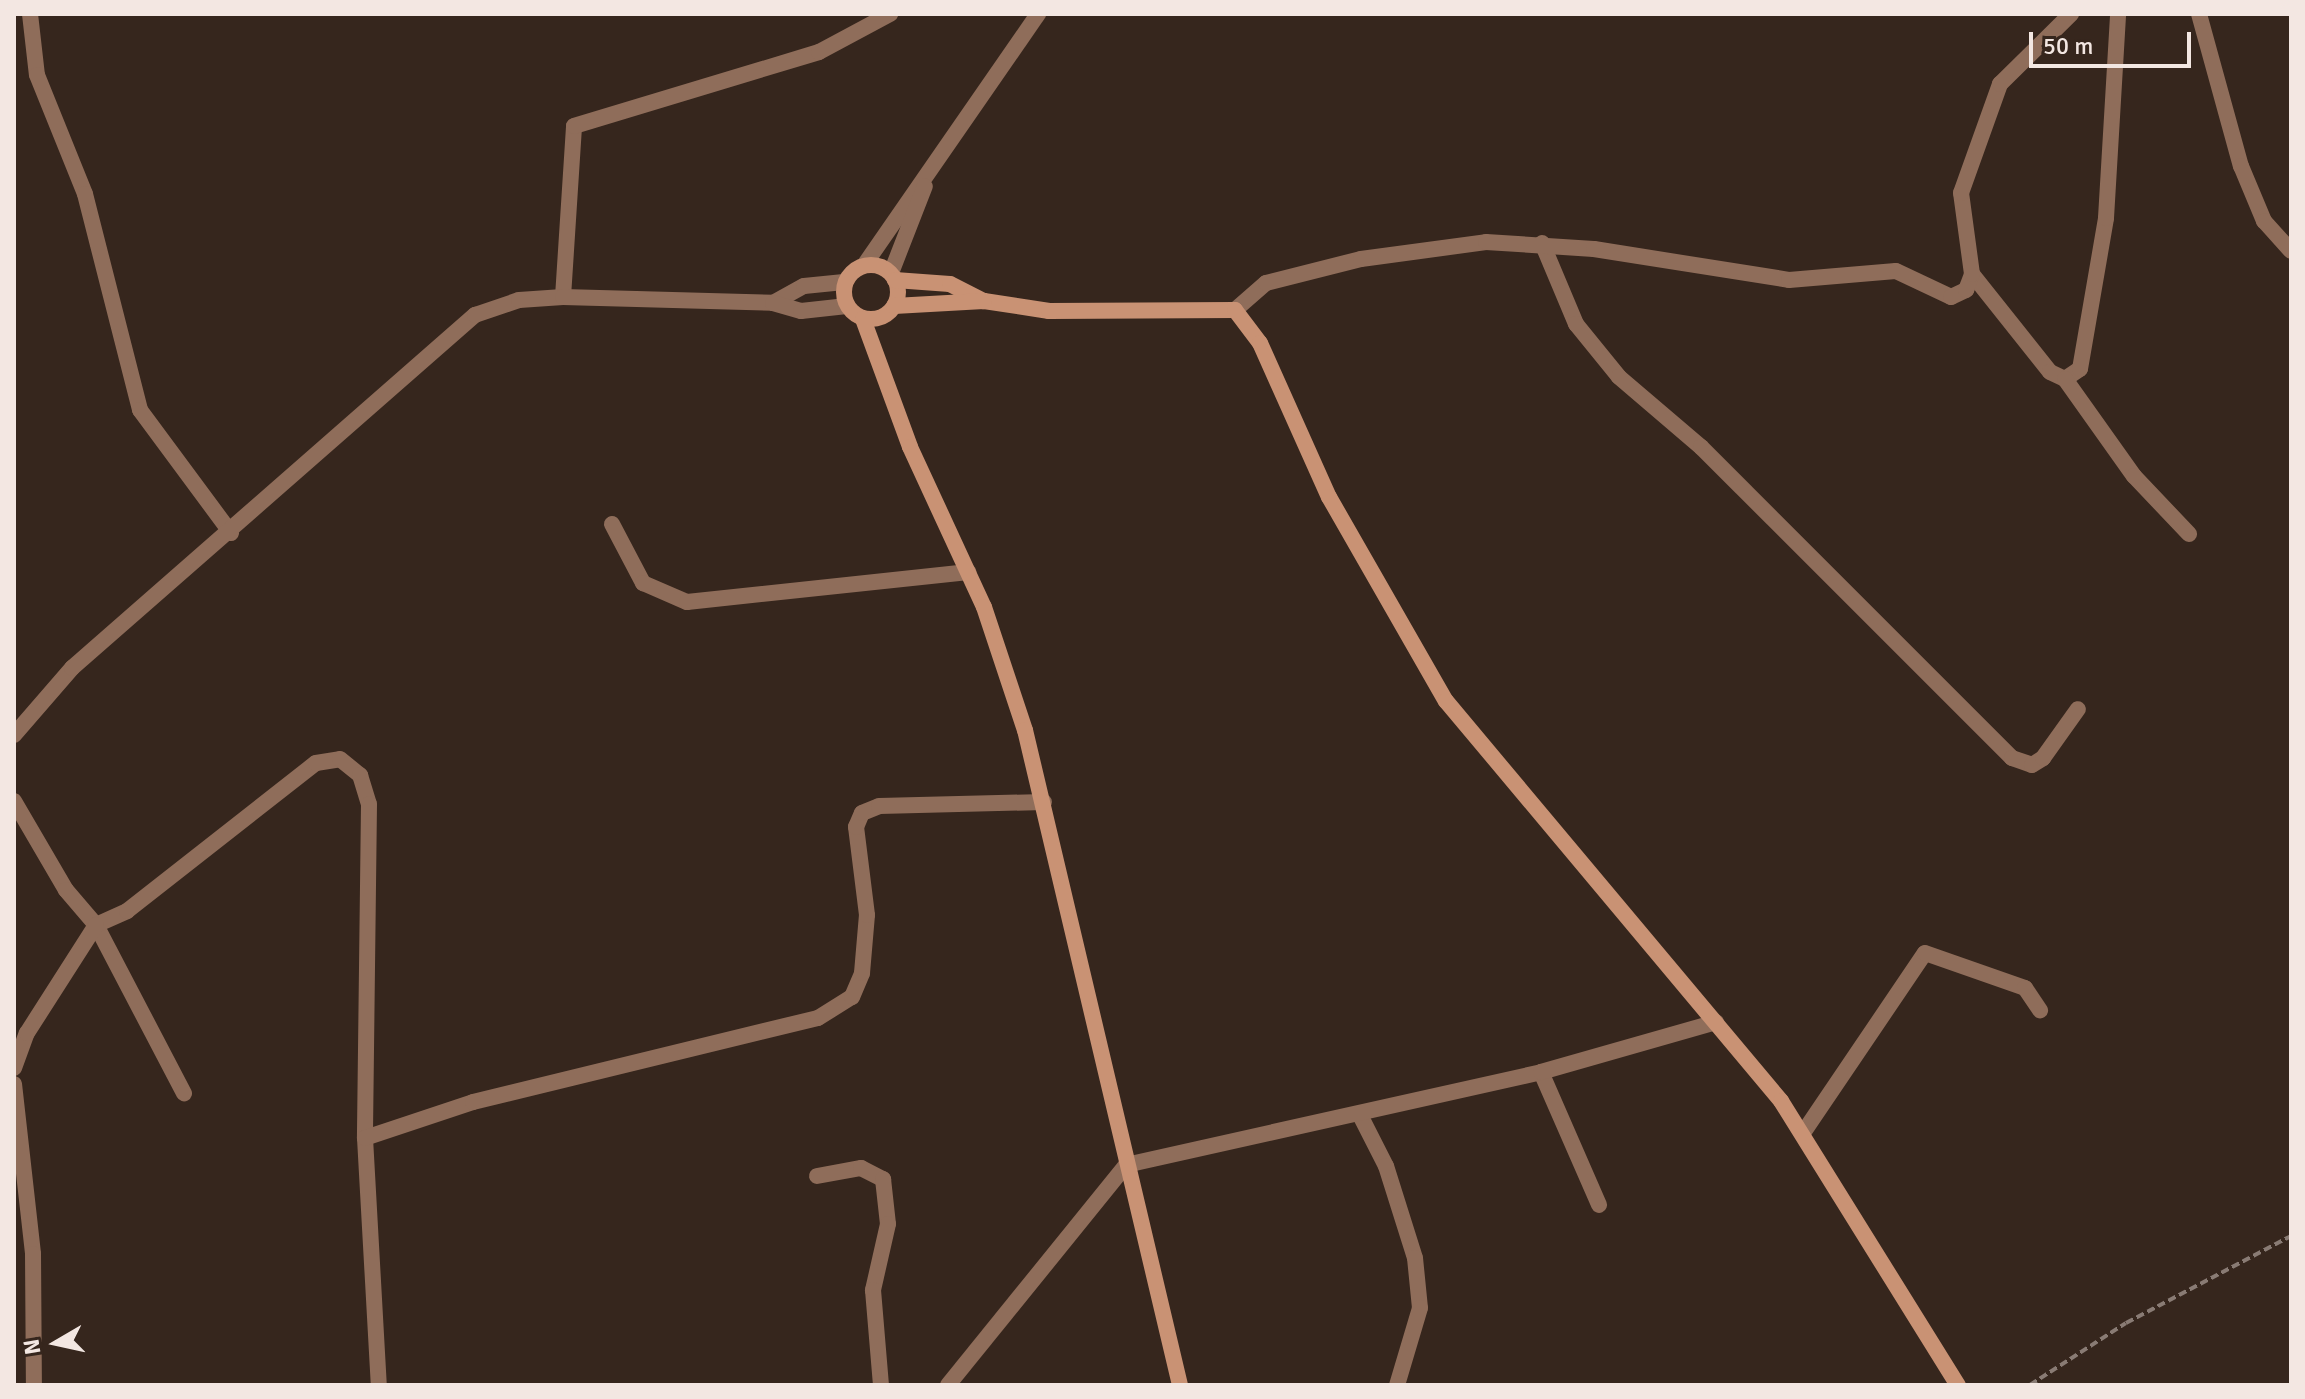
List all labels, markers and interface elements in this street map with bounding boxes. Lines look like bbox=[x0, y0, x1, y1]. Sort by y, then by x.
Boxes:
scale bar bbox=[2033, 16, 2195, 66]
text: 50 m bbox=[2043, 31, 2093, 61]
north arrow bbox=[16, 1303, 96, 1383]
text: N bbox=[17, 1337, 46, 1357]

